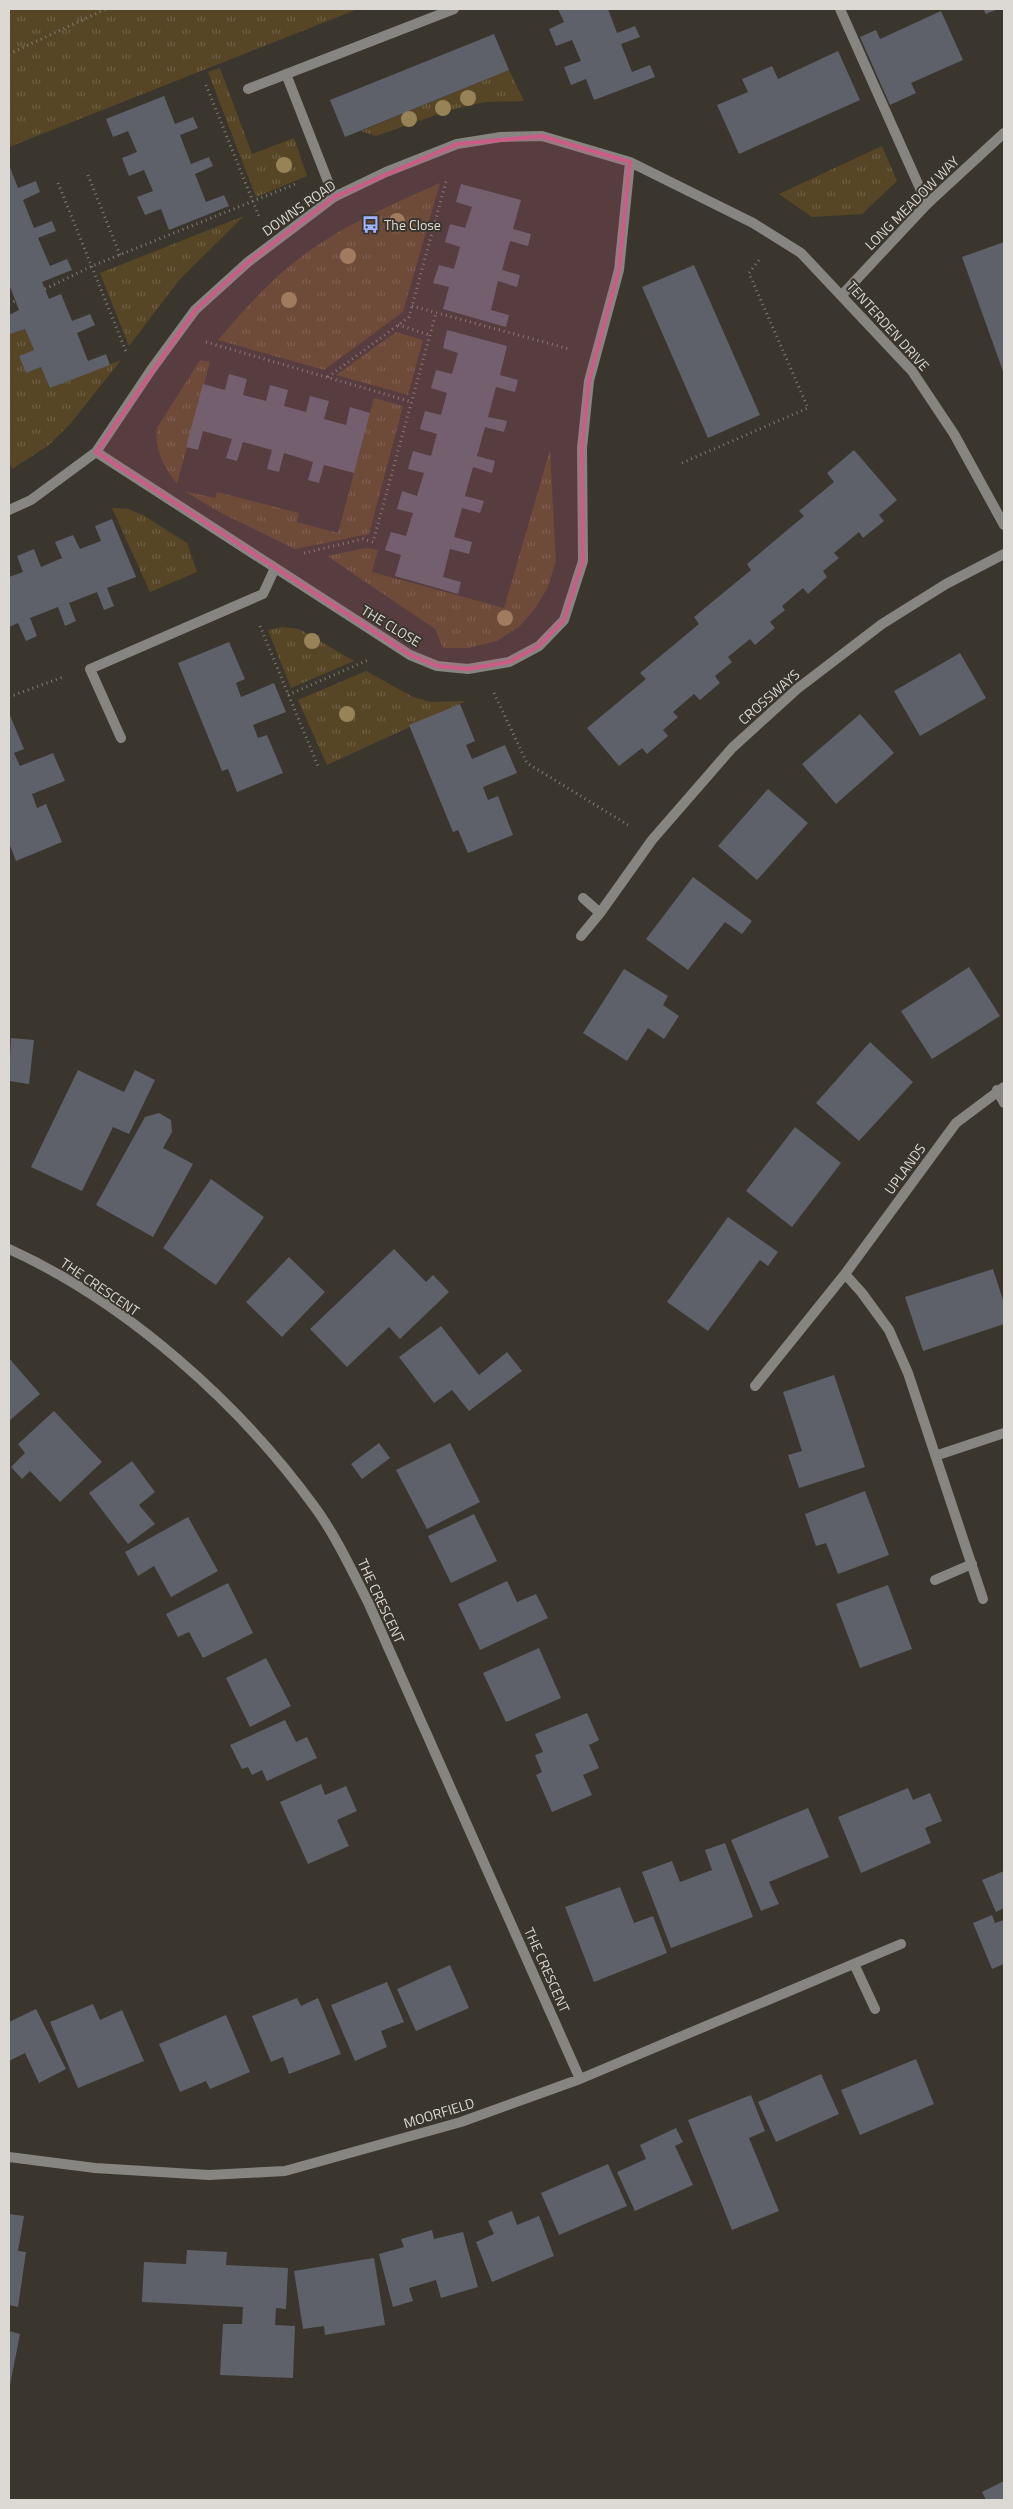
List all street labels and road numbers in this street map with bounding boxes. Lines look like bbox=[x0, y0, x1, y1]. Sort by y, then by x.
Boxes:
street label: LONG MEADOW WAY bbox=[860, 150, 964, 255]
street label: DOWNS ROAD bbox=[258, 174, 340, 241]
street label: TENTERDEN DRIVE bbox=[842, 276, 935, 375]
street label: THE CLOSE bbox=[357, 600, 425, 652]
street label: CROSSWAYS bbox=[733, 664, 804, 729]
street label: UPLANDS bbox=[879, 1139, 930, 1199]
street label: THE CRESCENT bbox=[57, 1252, 145, 1321]
street label: THE CRESCENT bbox=[353, 1555, 411, 1647]
street label: THE CRESCENT bbox=[519, 1924, 576, 2016]
street label: MOORFIELD bbox=[401, 2092, 477, 2133]

